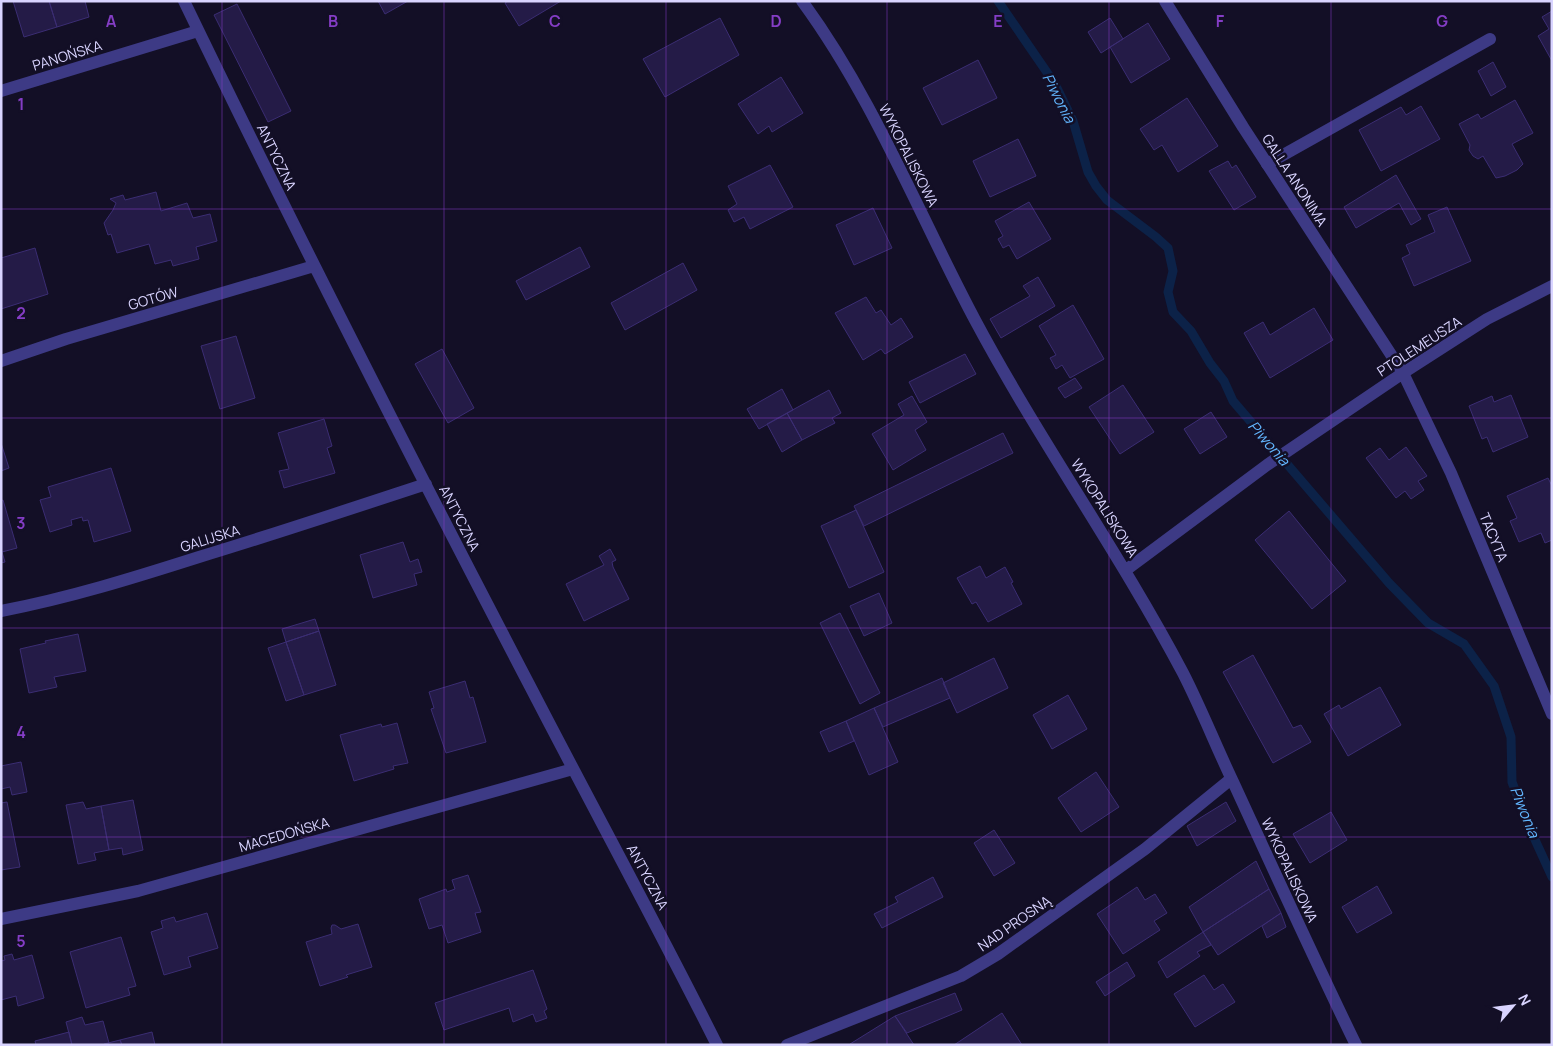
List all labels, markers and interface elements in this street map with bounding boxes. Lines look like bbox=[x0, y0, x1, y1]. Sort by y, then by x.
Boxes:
text: A bbox=[106, 10, 117, 32]
text: B bbox=[328, 10, 338, 32]
text: C bbox=[549, 10, 561, 32]
text: D bbox=[770, 10, 782, 32]
text: E bbox=[993, 10, 1003, 32]
text: F bbox=[1216, 10, 1225, 32]
text: G bbox=[1436, 10, 1448, 32]
street label: PANOŃSKA bbox=[30, 35, 104, 75]
water label: Piwonia bbox=[1038, 69, 1081, 127]
text: 1 bbox=[17, 93, 25, 115]
street label: WYKOPALISKOWA bbox=[875, 100, 943, 210]
street label: ANTYCZNA bbox=[253, 121, 301, 193]
street label: GALLA ANONIMA bbox=[1258, 130, 1332, 230]
street label: GOTÓW bbox=[126, 282, 180, 314]
text: 2 bbox=[16, 302, 26, 324]
street label: PTOLEMEUSZA bbox=[1373, 311, 1465, 380]
water label: Piwonia bbox=[1244, 416, 1295, 471]
street label: WYKOPALISKOWA bbox=[1067, 455, 1143, 561]
street label: ANTYCZNA bbox=[435, 482, 485, 554]
street label: TACYTA bbox=[1475, 510, 1513, 564]
text: 3 bbox=[16, 512, 26, 534]
street label: GALIJSKA bbox=[178, 520, 242, 556]
text: 4 bbox=[16, 721, 26, 743]
water label: Piwonia bbox=[1505, 783, 1545, 841]
street label: MACEDOŃSKA bbox=[237, 812, 332, 856]
street label: WYKOPALISKOWA bbox=[1257, 815, 1323, 925]
street label: ANTYCZNA bbox=[623, 841, 673, 913]
street label: NAD PROSNĄ bbox=[974, 891, 1054, 955]
text: 5 bbox=[16, 930, 26, 952]
north arrow bbox=[1488, 981, 1538, 1031]
text: N bbox=[1514, 991, 1536, 1009]

